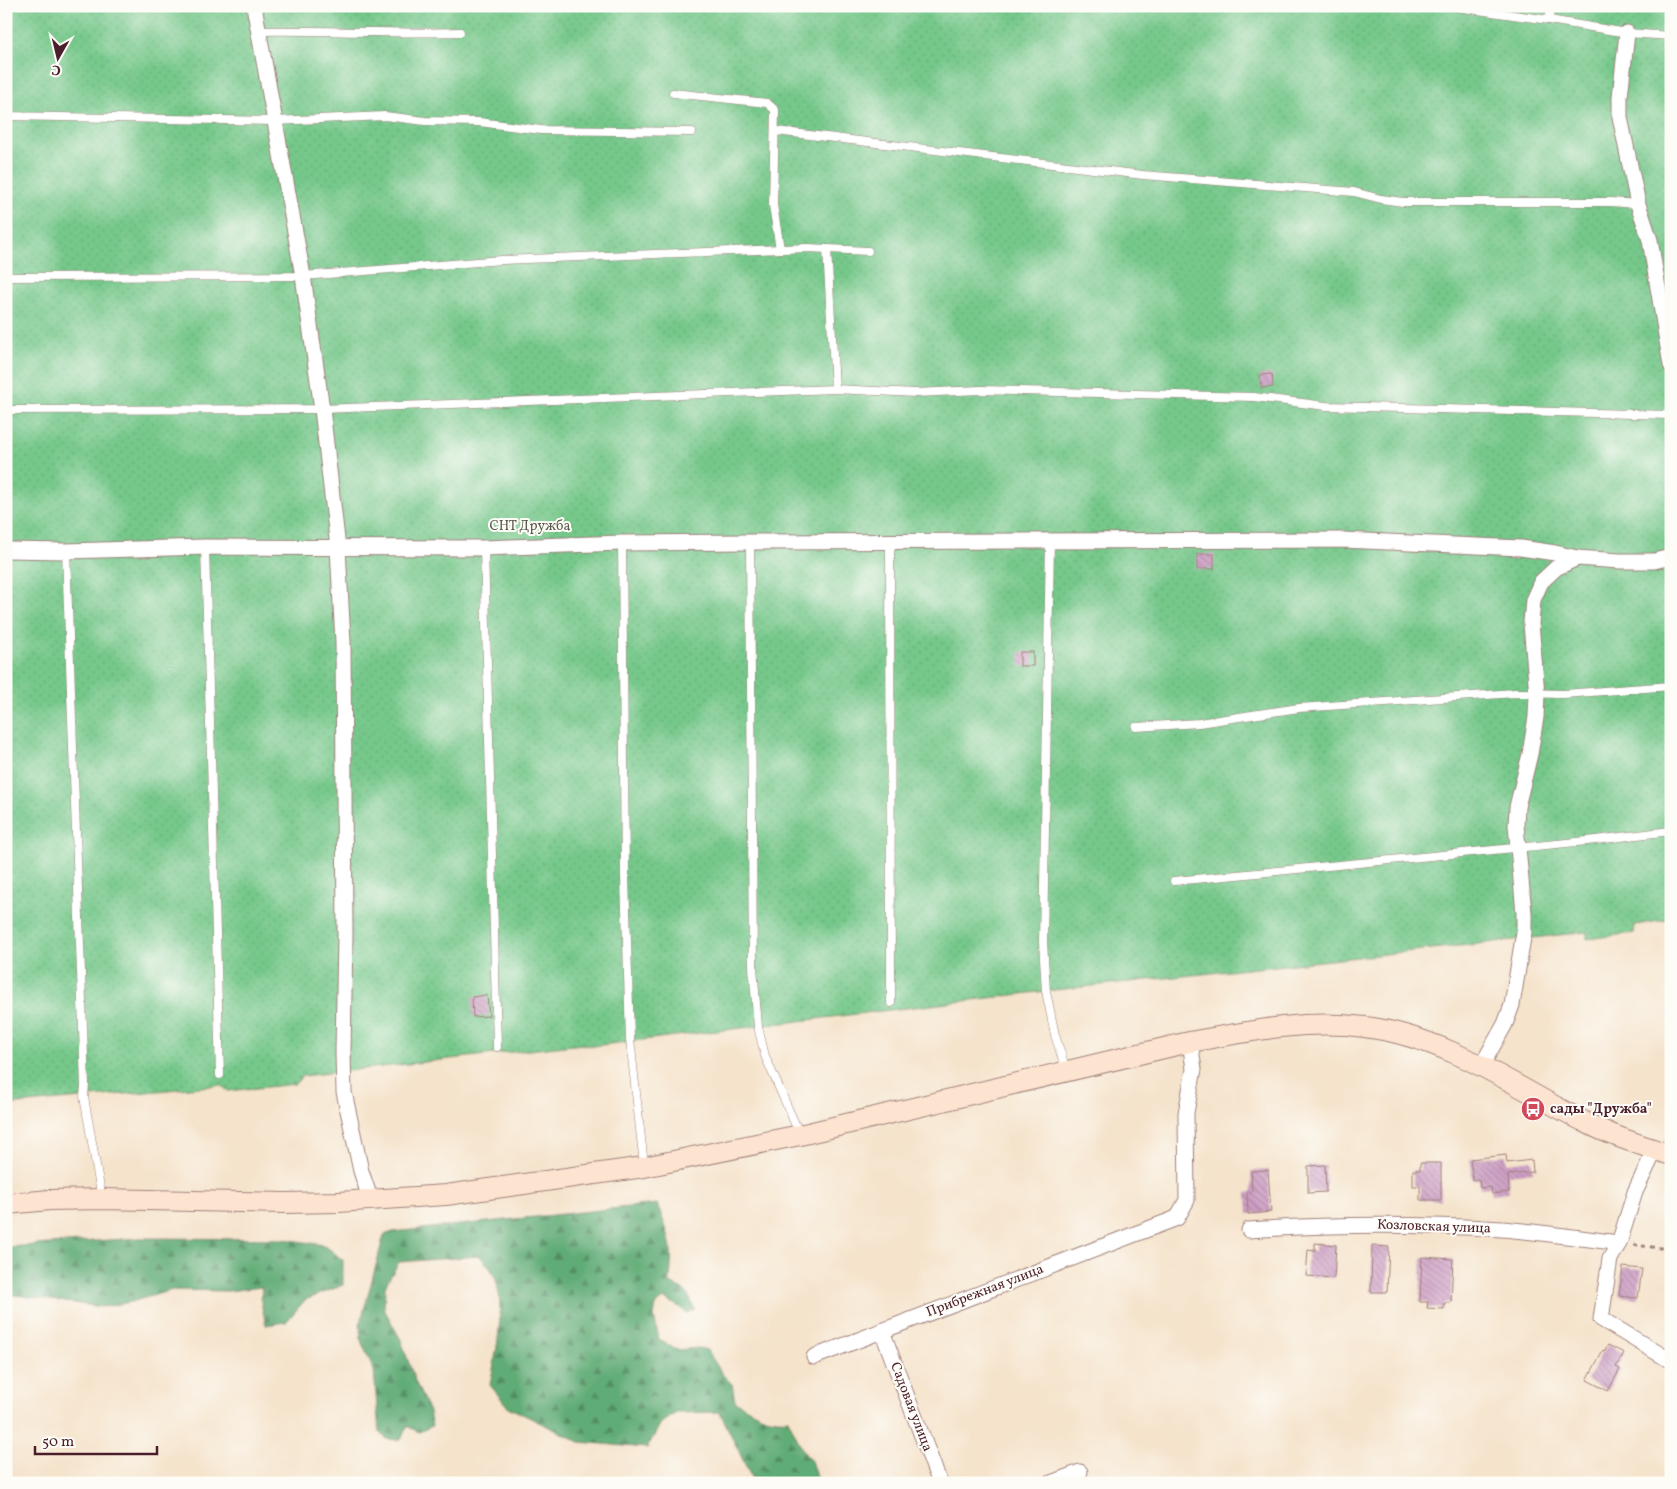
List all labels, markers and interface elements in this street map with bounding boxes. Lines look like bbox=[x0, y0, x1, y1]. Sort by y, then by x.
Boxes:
north arrow bbox=[32, 32, 82, 82]
text: С bbox=[51, 59, 62, 79]
park label: СНТ Дружба bbox=[489, 517, 571, 536]
bus stop icon: сады "Дружба" bbox=[1520, 1096, 1546, 1122]
place label: сады "Дружба" bbox=[1550, 1100, 1652, 1119]
street label: Козловская улица bbox=[1377, 1216, 1491, 1238]
street label: Прибрежная улица bbox=[924, 1260, 1046, 1322]
street label: Садовая улица bbox=[885, 1360, 937, 1454]
scale bar bbox=[35, 1424, 158, 1456]
text: 50 m bbox=[42, 1432, 74, 1453]

